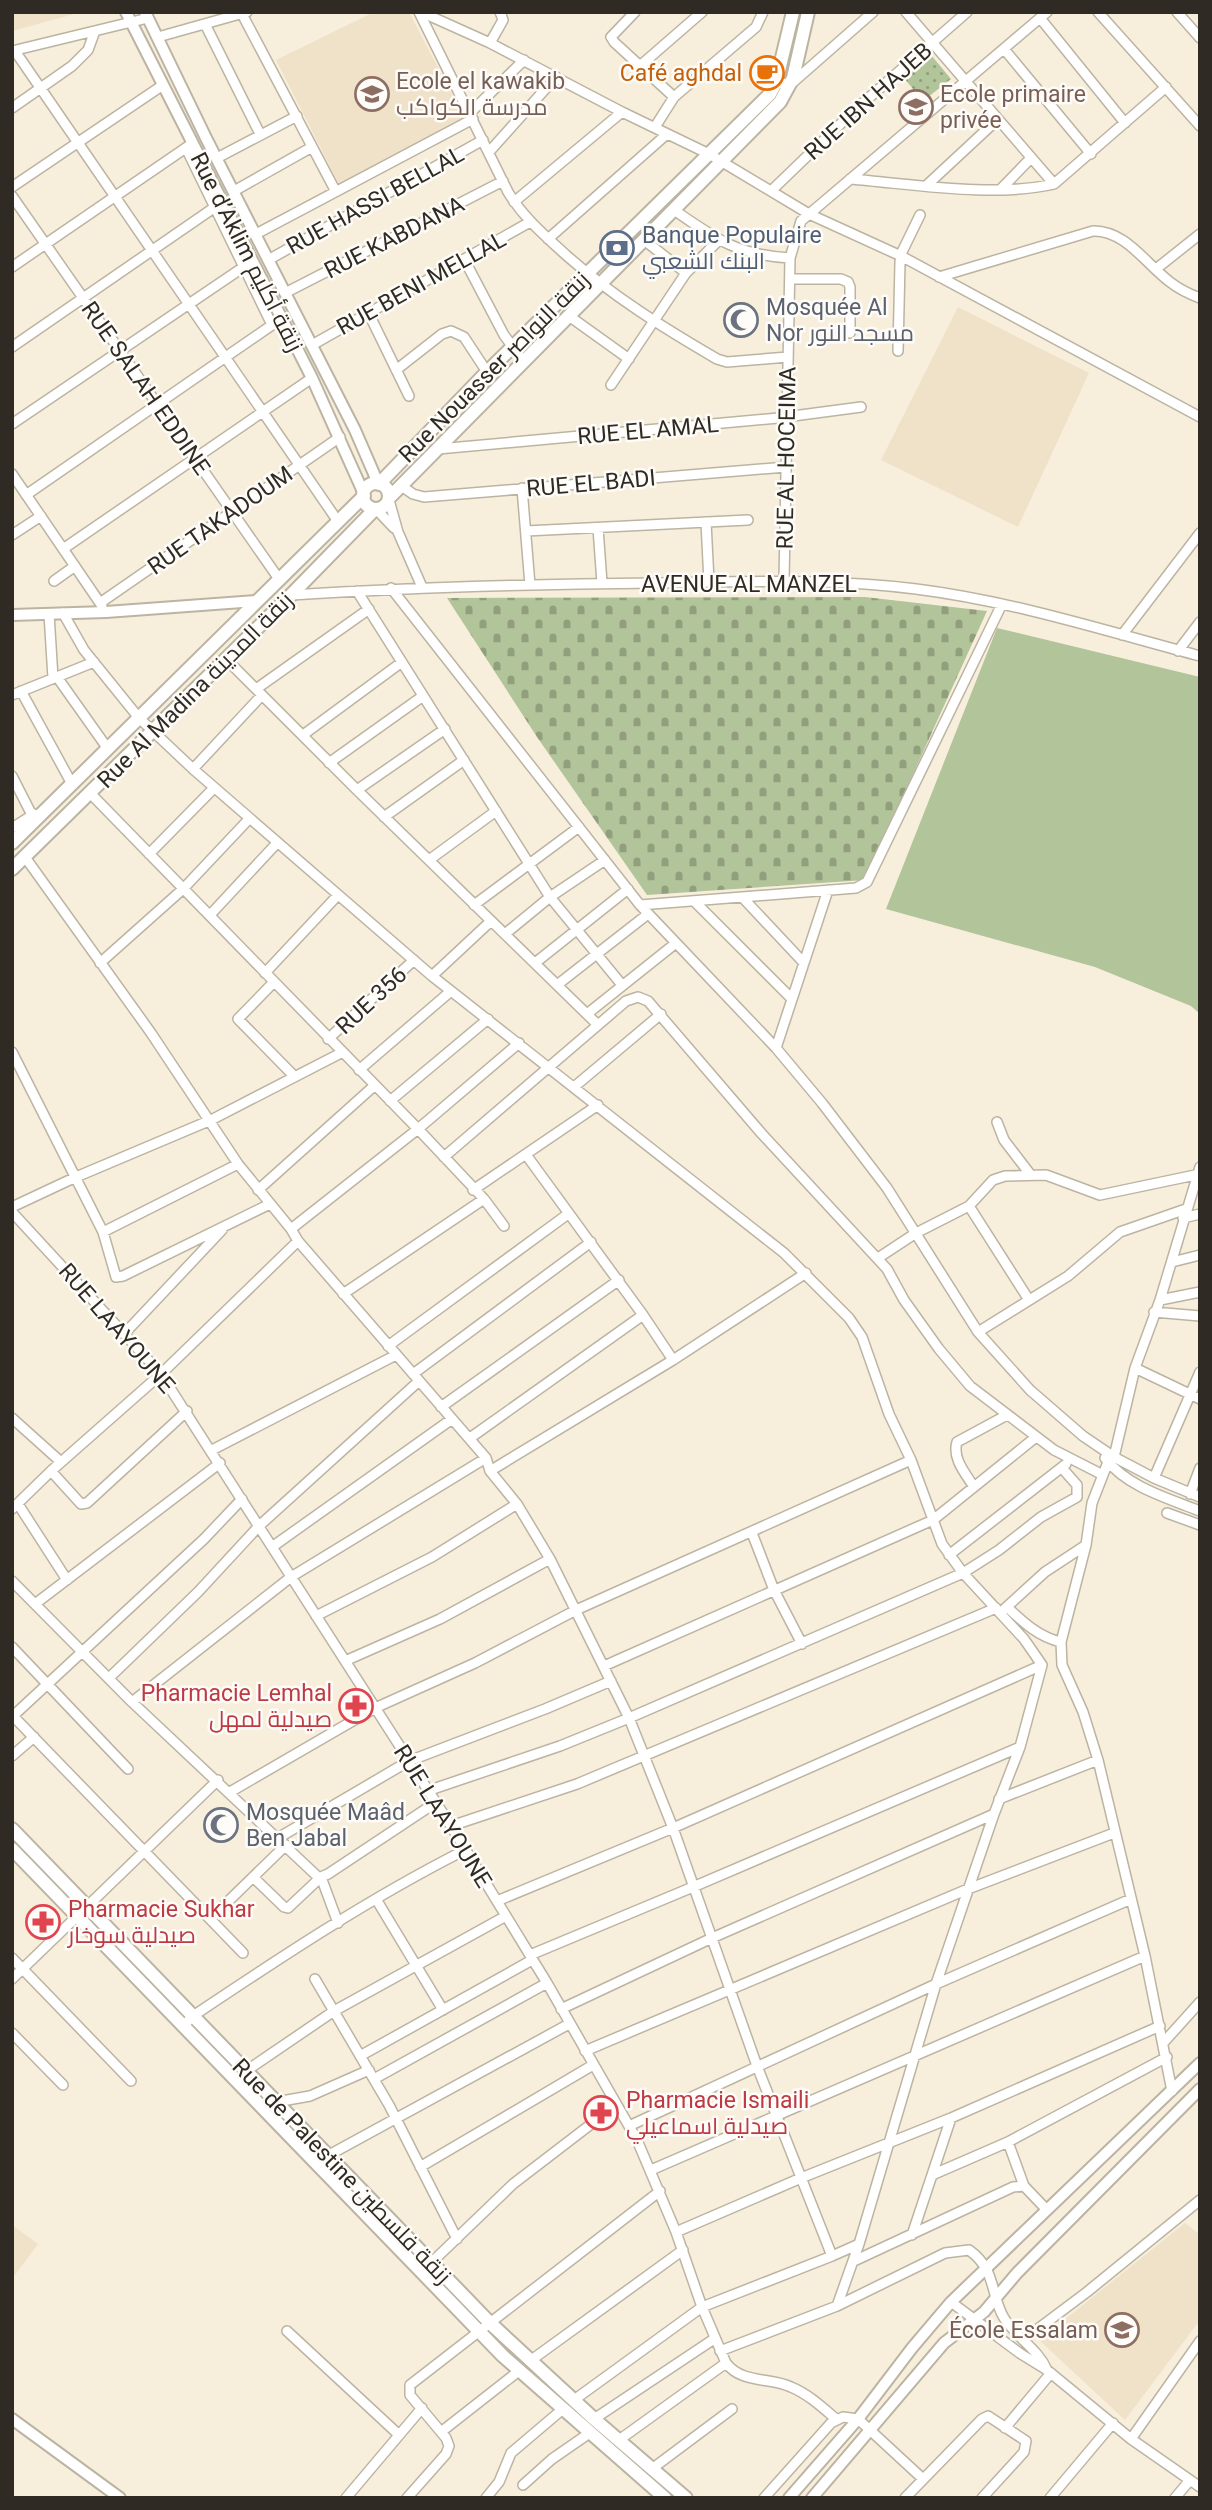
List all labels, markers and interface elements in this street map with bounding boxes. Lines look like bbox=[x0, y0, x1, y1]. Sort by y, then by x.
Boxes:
street label: RUE IBN HAJEB bbox=[799, 37, 938, 166]
cafe icon: Café aghdal bbox=[748, 54, 786, 92]
place label: Café aghdal bbox=[620, 60, 742, 87]
place label: Ecole el kawakib مدرسة الكواكب bbox=[396, 68, 565, 121]
school or university icon: Ecole el kawakib مدرسة الكواكب bbox=[353, 75, 391, 113]
place label: Ecole primaire privée bbox=[940, 81, 1086, 134]
school or university icon: Ecole primaire privée bbox=[897, 88, 935, 126]
street label: RUE HASSI BELLAL bbox=[282, 141, 469, 260]
street label: Rue d’Aklim زنقة أكليم bbox=[183, 147, 310, 357]
street label: RUE KABDANA bbox=[320, 191, 469, 284]
place label: Banque Populaire البنك الشعبي bbox=[642, 222, 822, 279]
street label: RUE BENI MELLAL bbox=[332, 226, 511, 341]
bank icon: Banque Populaire البنك الشعبي bbox=[598, 229, 636, 267]
street label: Rue Nouasser زنقة النواصر bbox=[393, 266, 595, 468]
place label: Mosquée Al Nor مسجد النور bbox=[766, 294, 914, 347]
street label: RUE SALAH EDDINE bbox=[76, 296, 216, 480]
mosque icon: Mosquée Al Nor مسجد النور bbox=[722, 301, 760, 339]
street label: RUE AL HOCEIMA bbox=[771, 366, 802, 550]
street label: RUE EL AMAL bbox=[576, 411, 720, 450]
street label: RUE TAKADOUM bbox=[143, 460, 298, 580]
street label: RUE EL BADI bbox=[525, 464, 657, 503]
street label: AVENUE AL MANZEL bbox=[641, 571, 857, 598]
street label: Rue Al Madina زنقة المدينة bbox=[92, 587, 299, 794]
street label: RUE 356 bbox=[330, 961, 412, 1040]
street label: RUE LAAYOUNE bbox=[53, 1258, 180, 1399]
place label: Pharmacie Lemhal صيدلية لمهل bbox=[141, 1680, 332, 1733]
pharmacy icon: Pharmacie Lemhal صيدلية لمهل bbox=[337, 1687, 375, 1725]
street label: RUE LAAYOUNE bbox=[388, 1740, 497, 1893]
place label: Mosquée Maâd Ben Jabal bbox=[246, 1799, 405, 1852]
mosque icon: Mosquée Maâd Ben Jabal bbox=[202, 1806, 240, 1844]
place label: Pharmacie Sukhar صيدلية سوخار bbox=[66, 1896, 255, 1949]
pharmacy icon: Pharmacie Sukhar صيدلية سوخار bbox=[24, 1903, 62, 1941]
street label: Rue de Palestine زنقة فلسطين bbox=[227, 2053, 456, 2290]
place label: Pharmacie Ismaili صيدلية اسماعيلي bbox=[626, 2087, 809, 2144]
pharmacy icon: Pharmacie Ismaili صيدلية اسماعيلي bbox=[582, 2094, 620, 2132]
school or university icon: École Essalam bbox=[1103, 2311, 1141, 2349]
place label: École Essalam bbox=[949, 2316, 1098, 2344]

